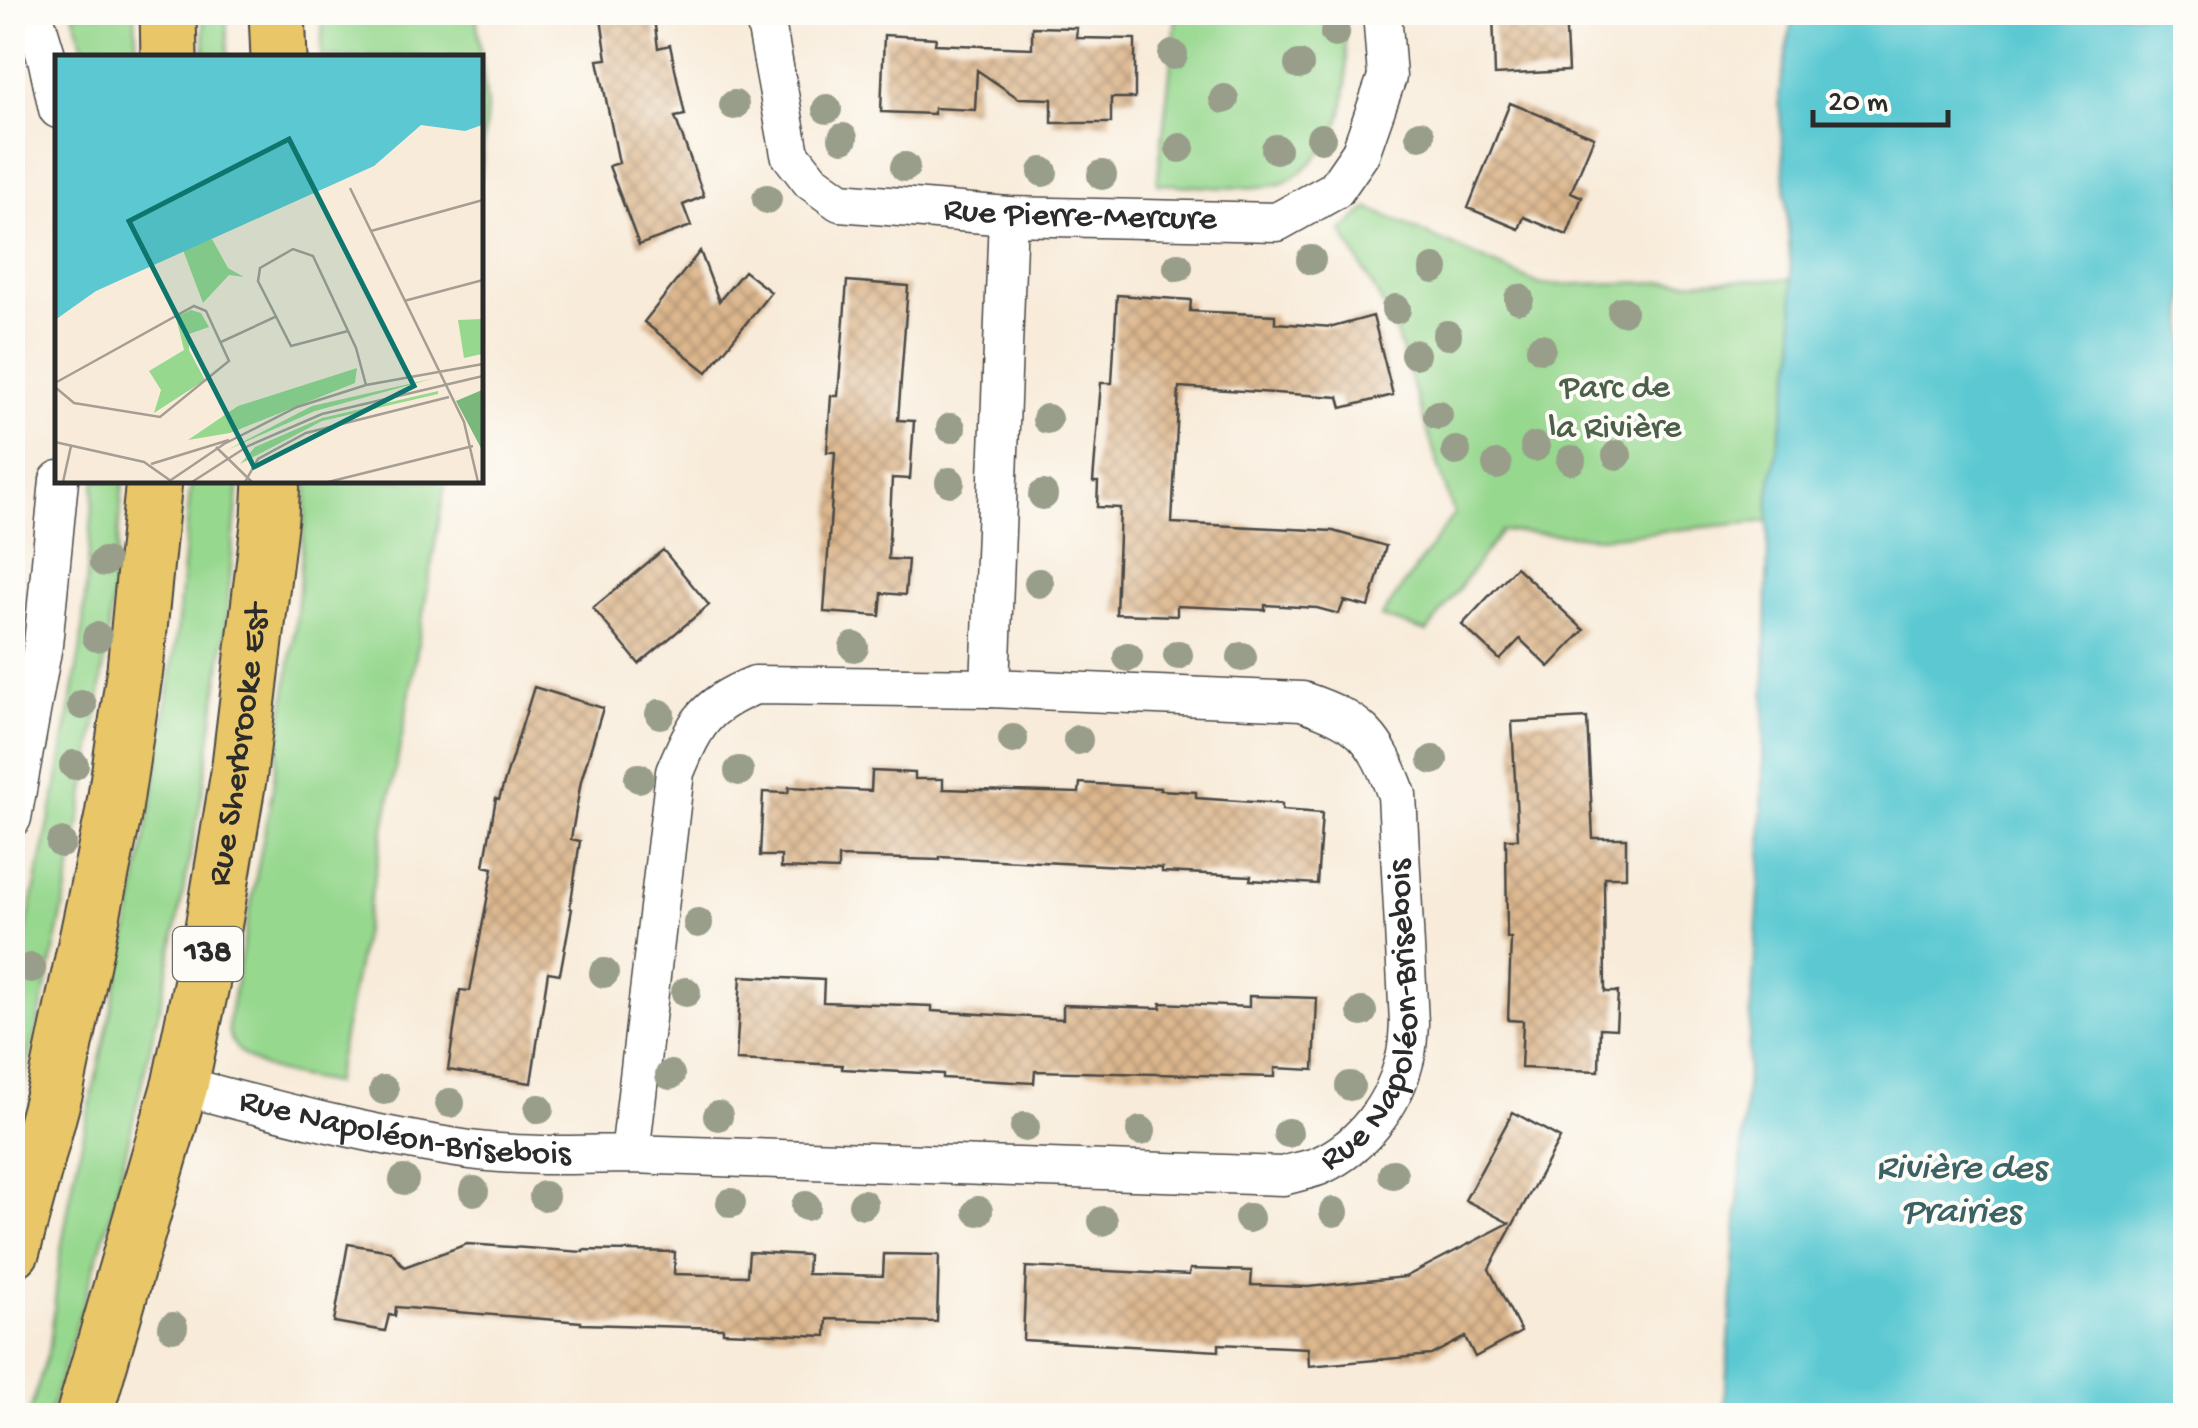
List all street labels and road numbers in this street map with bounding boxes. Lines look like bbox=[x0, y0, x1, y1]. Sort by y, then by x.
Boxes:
street label: Rue Pierre-Mercure bbox=[942, 190, 1218, 241]
street label: Rue Sherbrooke Est bbox=[200, 599, 280, 889]
street label: Rue Napoléon-Brisebois bbox=[1314, 857, 1430, 1182]
road number: 138 bbox=[173, 927, 243, 981]
street label: Rue Napoléon-Brisebois bbox=[235, 1081, 572, 1176]

